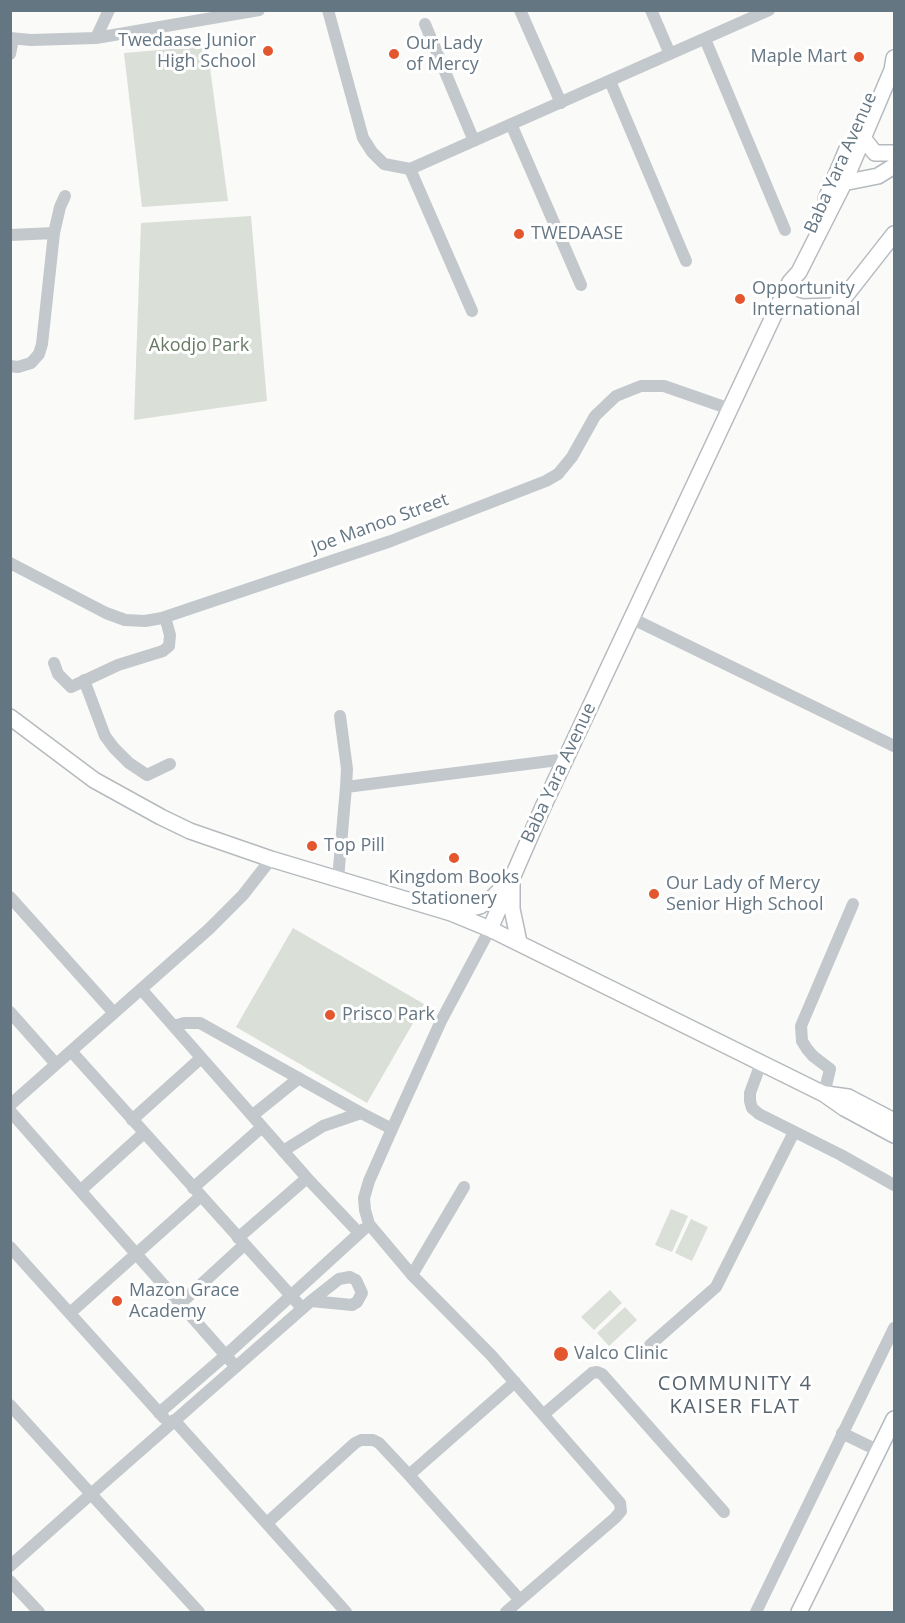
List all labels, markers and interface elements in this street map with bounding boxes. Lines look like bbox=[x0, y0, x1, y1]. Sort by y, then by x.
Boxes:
place label: Twedaase Junior High School bbox=[118, 30, 256, 72]
place label: Our Lady of Mercy bbox=[406, 33, 482, 76]
marker: Twedaase Junior High School bbox=[261, 44, 275, 58]
place label: Maple Mart bbox=[751, 46, 847, 68]
marker: Our Lady of Mercy bbox=[387, 47, 401, 61]
marker: Maple Mart bbox=[852, 50, 866, 64]
street label: Baba Yara Avenue bbox=[800, 89, 882, 237]
place label: TWEDAASE bbox=[531, 223, 623, 245]
marker: TWEDAASE bbox=[512, 227, 526, 241]
place label: Opportunity International bbox=[752, 278, 860, 320]
marker: Opportunity International bbox=[733, 292, 747, 306]
park label: Akodjo Park bbox=[149, 335, 249, 357]
street label: Joe Manoo Street bbox=[309, 489, 451, 559]
street label: Baba Yara Avenue bbox=[517, 700, 601, 846]
place label: Top Pill bbox=[324, 835, 385, 857]
marker: Top Pill bbox=[305, 839, 319, 853]
marker: Kingdom Books Stationery bbox=[447, 851, 461, 865]
place label: Kingdom Books Stationery bbox=[389, 867, 519, 910]
place label: Our Lady of Mercy Senior High School bbox=[666, 873, 823, 916]
marker: Our Lady of Mercy Senior High School bbox=[647, 887, 661, 901]
place label: Prisco Park bbox=[342, 1004, 435, 1026]
marker: Prisco Park bbox=[323, 1008, 337, 1022]
place label: Mazon Grace Academy bbox=[129, 1280, 239, 1322]
marker: Mazon Grace Academy bbox=[110, 1294, 124, 1308]
place label: Valco Clinic bbox=[574, 1343, 668, 1365]
marker: Valco Clinic bbox=[552, 1345, 570, 1363]
district label: COMMUNITY 4 KAISER FLAT bbox=[658, 1372, 812, 1419]

